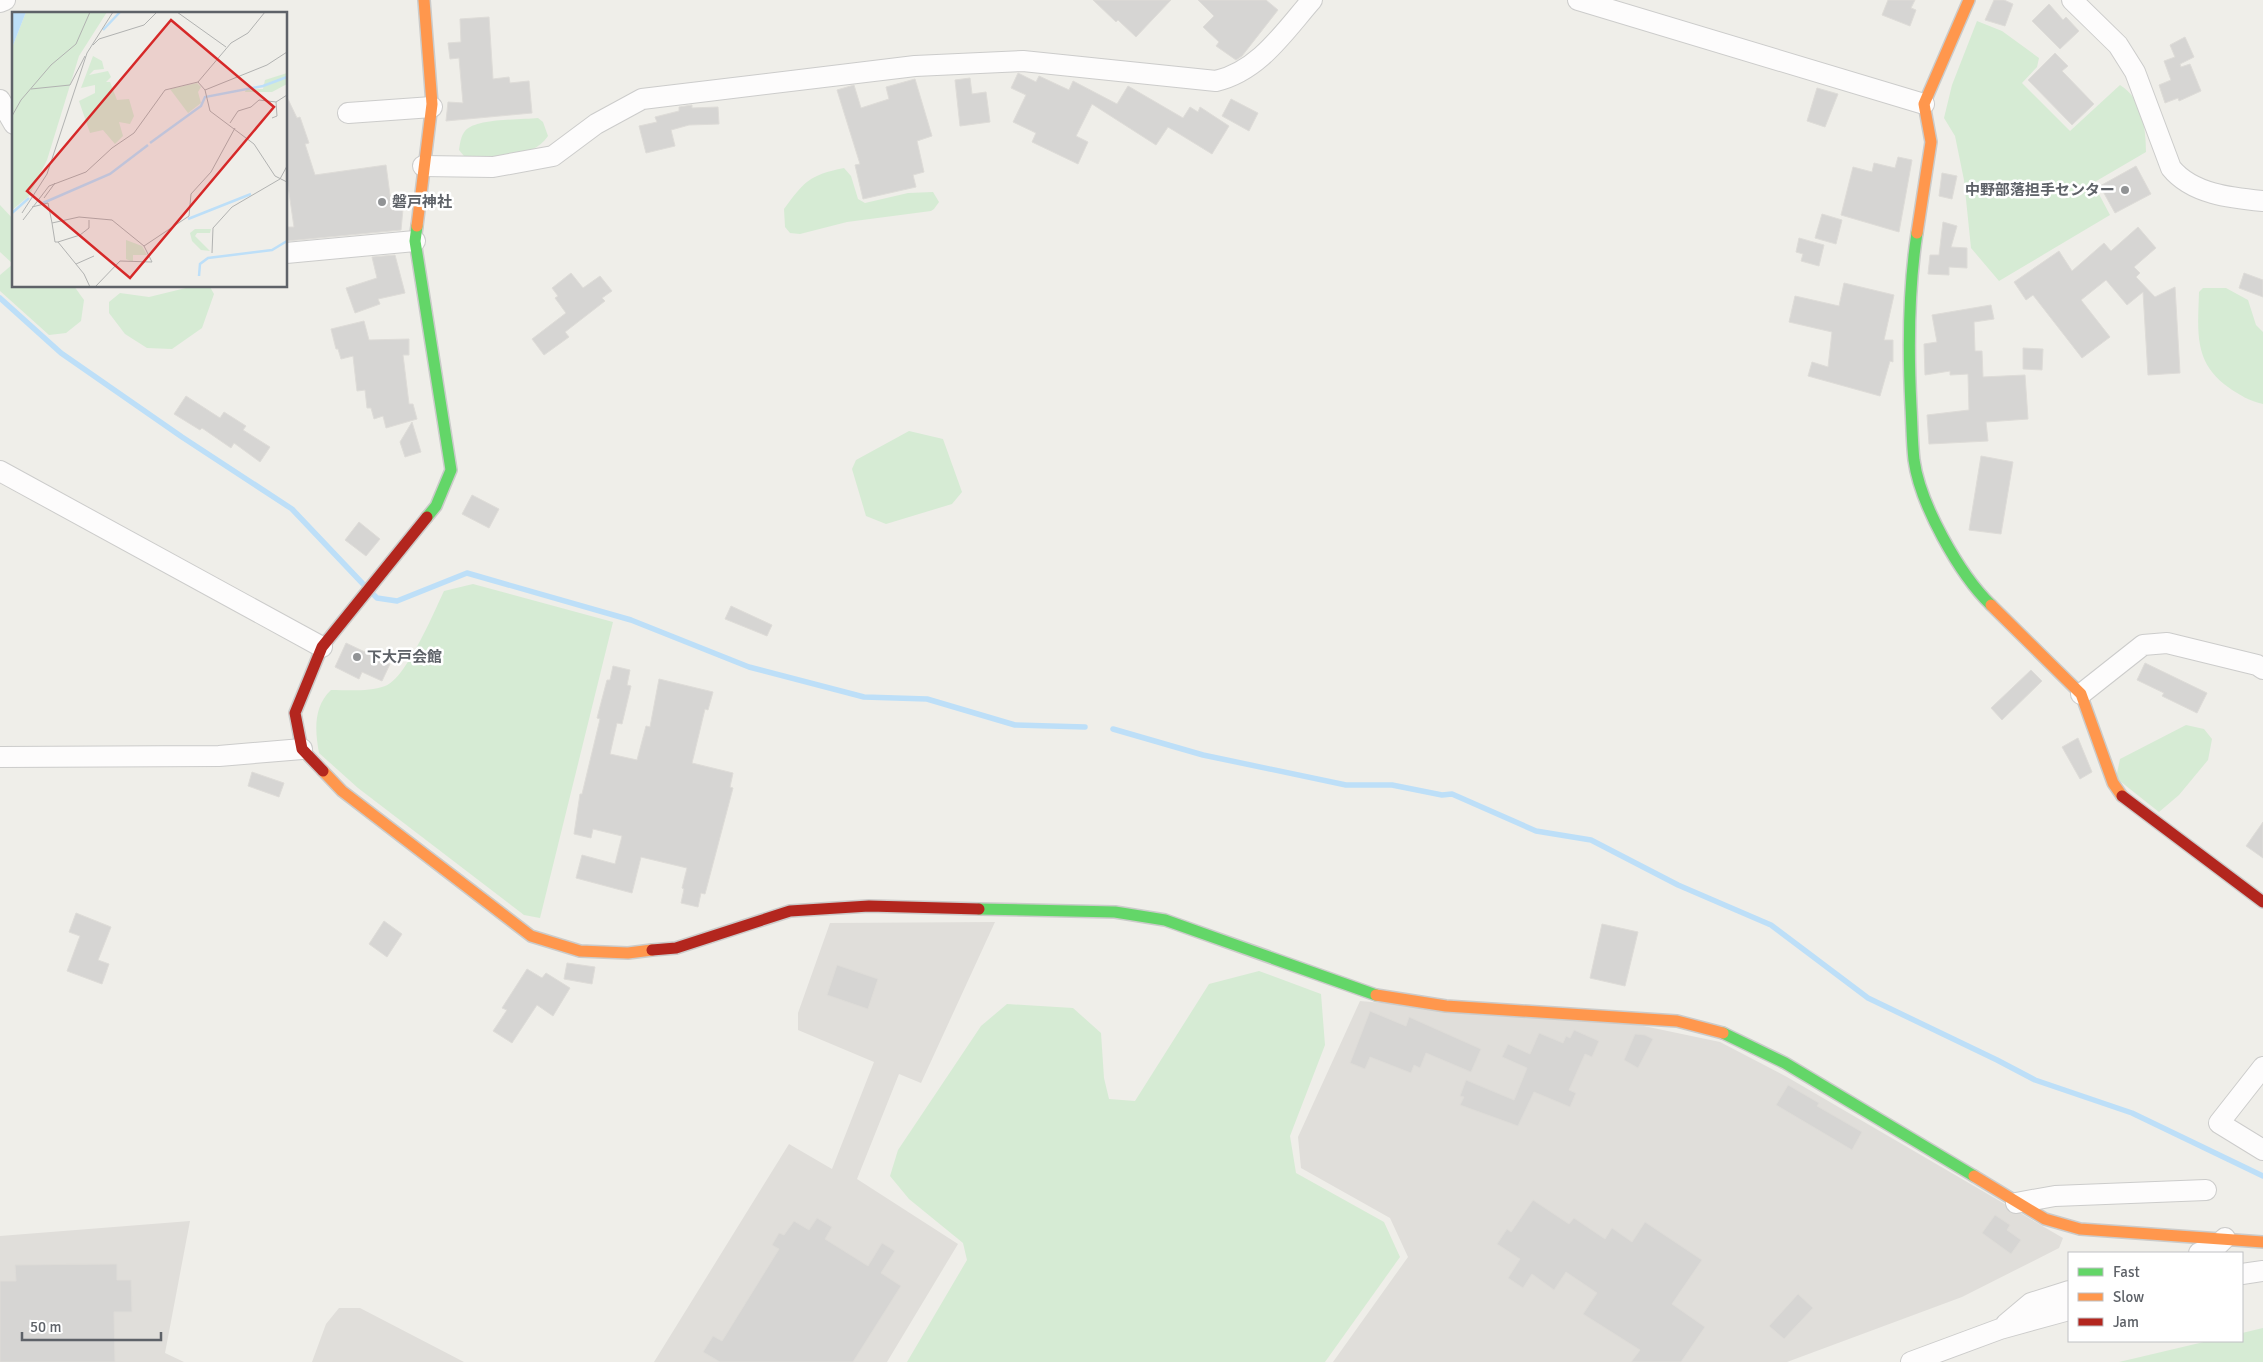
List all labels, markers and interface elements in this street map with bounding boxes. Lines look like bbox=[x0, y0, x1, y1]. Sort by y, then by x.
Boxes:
inset map bbox=[12, 12, 288, 288]
place label: 中野部落担手センター bbox=[1965, 181, 2115, 199]
marker: 中野部落担手センター bbox=[2119, 184, 2131, 196]
place label: 磐戸神社 bbox=[392, 193, 452, 211]
marker: 磐戸神社 bbox=[376, 196, 388, 208]
place label: 下大戸会館 bbox=[367, 648, 442, 666]
marker: 下大戸会館 bbox=[351, 651, 363, 663]
legend bbox=[2068, 1252, 2243, 1342]
text: Fast bbox=[2113, 1263, 2140, 1281]
text: Slow bbox=[2113, 1288, 2144, 1306]
scale bar bbox=[22, 1310, 161, 1342]
text: Jam bbox=[2113, 1313, 2139, 1331]
text: 50 m bbox=[30, 1318, 61, 1336]

